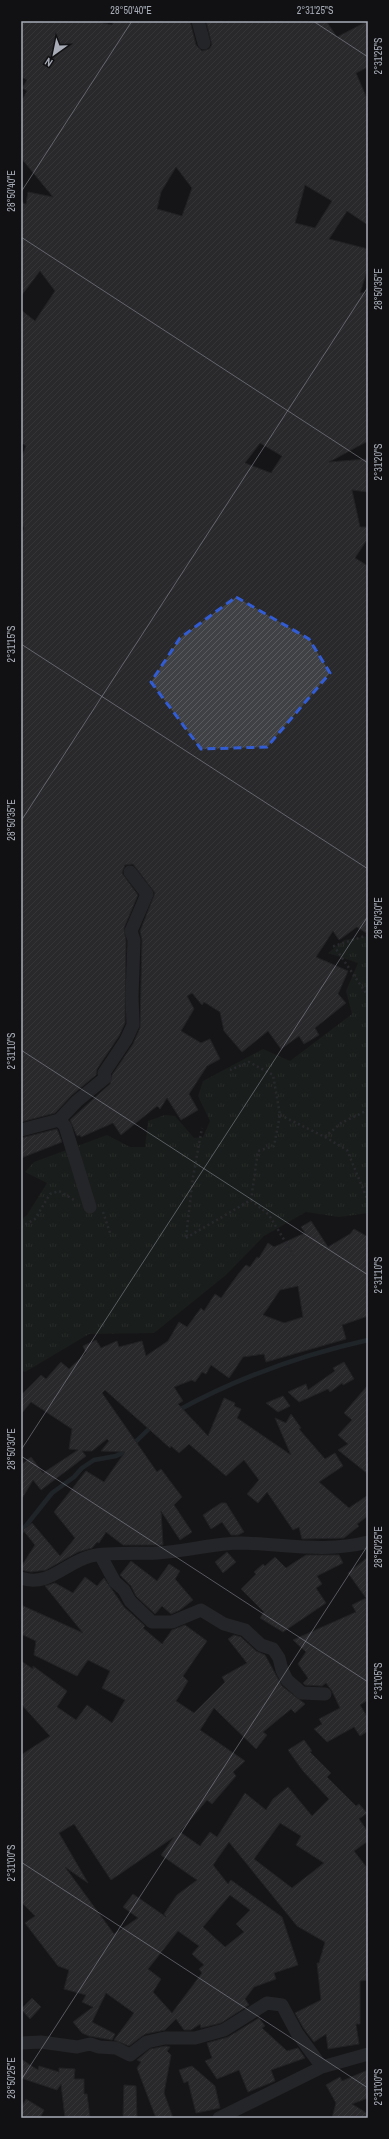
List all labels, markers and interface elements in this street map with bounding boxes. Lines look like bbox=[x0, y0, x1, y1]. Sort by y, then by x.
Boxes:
text: 28°50'40"E bbox=[110, 4, 152, 17]
text: 2°31'25"S bbox=[297, 4, 334, 17]
north arrow bbox=[34, 34, 74, 74]
text: 2°31'25"S bbox=[372, 37, 385, 74]
text: N bbox=[42, 55, 55, 70]
text: 28°50'40"E bbox=[5, 170, 18, 212]
text: 28°50'35"E bbox=[372, 268, 385, 310]
text: 2°31'20"S bbox=[372, 443, 385, 480]
text: 2°31'15"S bbox=[5, 625, 18, 662]
text: 28°50'35"E bbox=[5, 799, 18, 841]
text: 28°50'30"E bbox=[372, 897, 385, 939]
text: 2°31'10"S bbox=[5, 1032, 18, 1069]
text: 2°31'10"S bbox=[372, 1256, 385, 1293]
text: 28°50'30"E bbox=[5, 1428, 18, 1470]
text: 28°50'25"E bbox=[372, 1526, 385, 1568]
text: 2°31'05"S bbox=[372, 1662, 385, 1699]
text: 2°31'00"S bbox=[5, 1844, 18, 1881]
text: 28°50'25"E bbox=[5, 2057, 18, 2099]
text: 2°31'00"S bbox=[372, 2068, 385, 2105]

